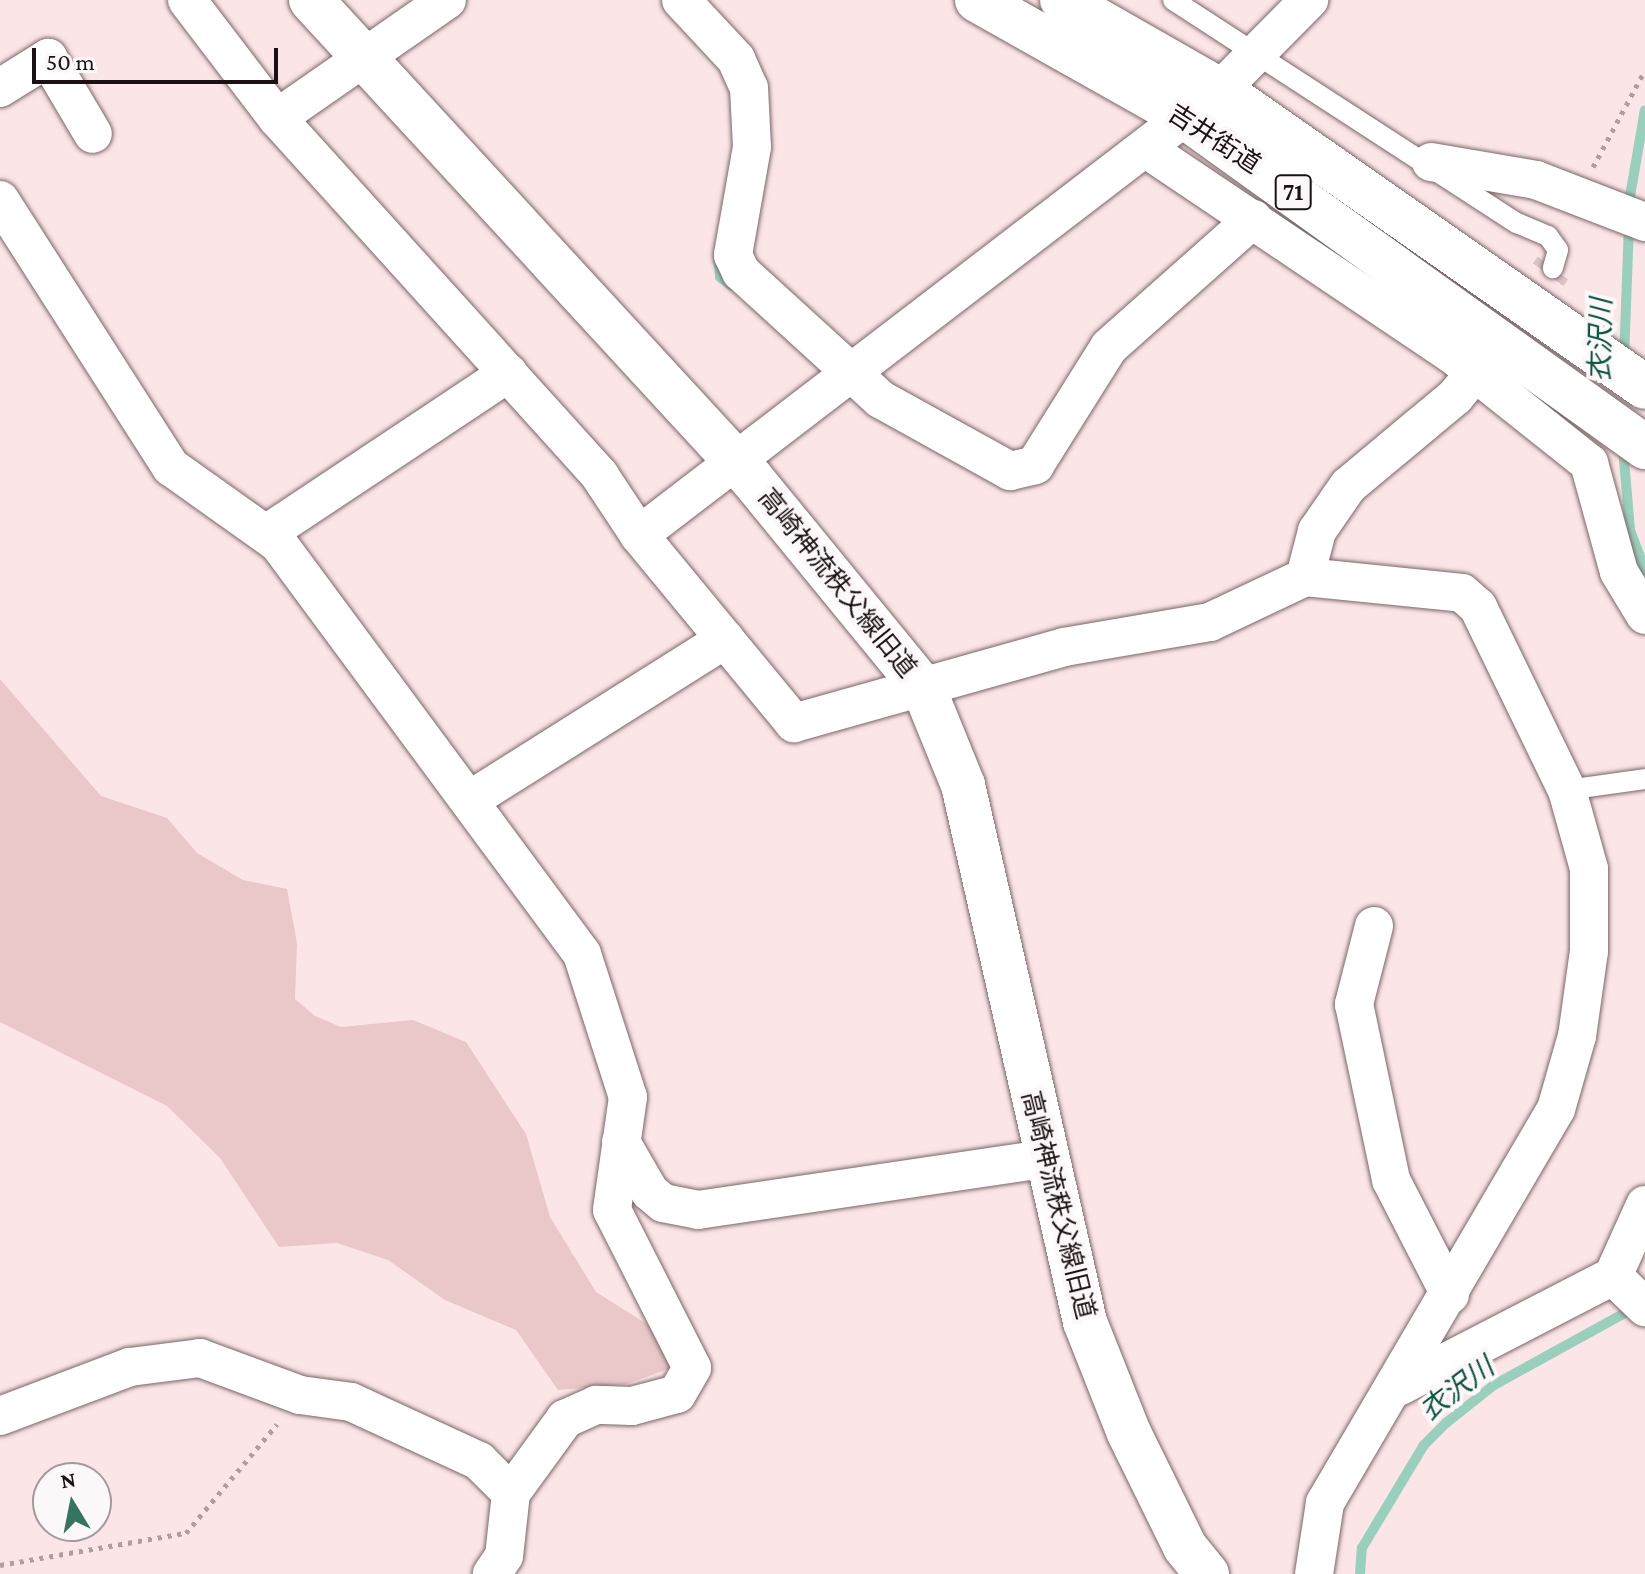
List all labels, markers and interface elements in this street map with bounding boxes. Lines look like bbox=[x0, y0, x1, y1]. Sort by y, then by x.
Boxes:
scale bar bbox=[36, 32, 282, 82]
text: 50 m bbox=[46, 48, 95, 75]
street label: 吉井街道 bbox=[1162, 98, 1266, 180]
road number: 71 bbox=[1273, 172, 1313, 212]
water label: 衣沢川 bbox=[1583, 298, 1619, 382]
street label: 高崎神流秩父線旧道 bbox=[751, 482, 923, 684]
street label: 高崎神流秩父線旧道 bbox=[1015, 1088, 1101, 1322]
water label: 衣沢川 bbox=[1413, 1350, 1501, 1428]
north arrow bbox=[32, 1462, 112, 1542]
text: N bbox=[59, 1466, 78, 1493]

